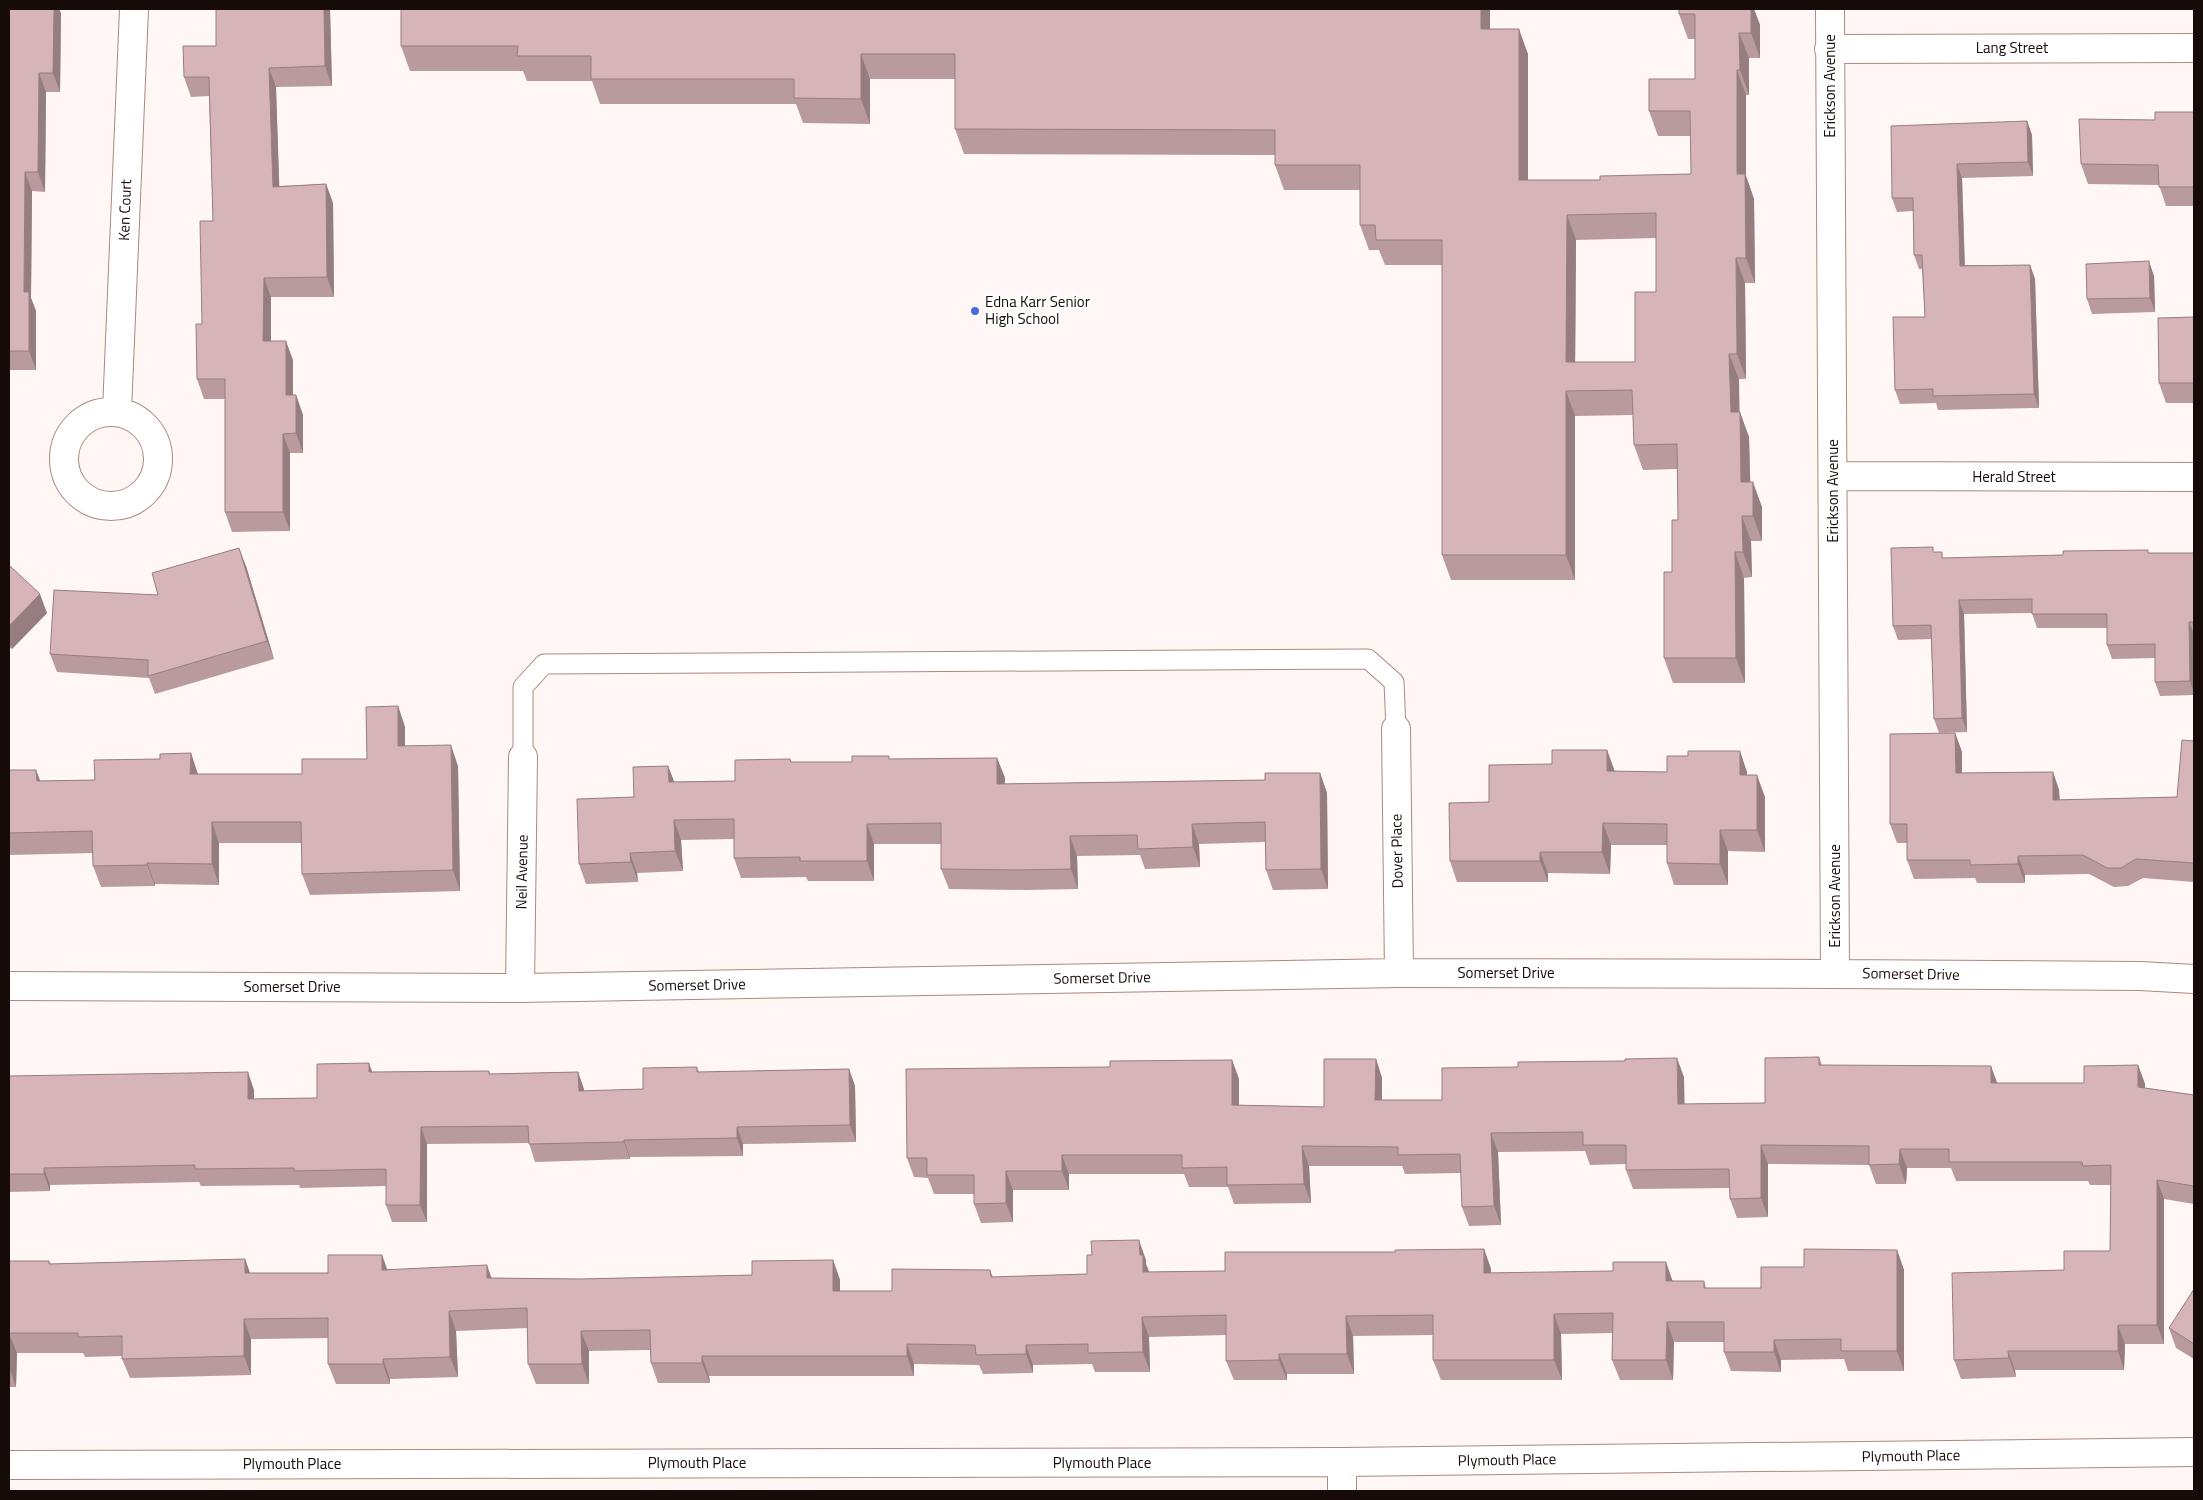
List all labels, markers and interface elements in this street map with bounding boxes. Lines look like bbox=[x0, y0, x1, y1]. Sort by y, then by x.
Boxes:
street label: Erickson Avenue bbox=[1818, 34, 1841, 138]
street label: Lang Street bbox=[1976, 36, 2049, 59]
street label: Ken Court bbox=[112, 178, 137, 241]
place label: Edna Karr Senior High School bbox=[985, 290, 1090, 330]
marker: Edna Karr Senior High School bbox=[969, 305, 981, 317]
street label: Erickson Avenue bbox=[1821, 439, 1844, 543]
street label: Herald Street bbox=[1972, 465, 2057, 488]
street label: Dover Place bbox=[1384, 814, 1409, 888]
street label: Neil Avenue bbox=[509, 834, 534, 909]
street label: Erickson Avenue bbox=[1823, 844, 1846, 948]
street label: Somerset Drive bbox=[1457, 961, 1555, 984]
street label: Somerset Drive bbox=[1862, 961, 1960, 986]
street label: Somerset Drive bbox=[1053, 965, 1151, 990]
street label: Somerset Drive bbox=[648, 972, 746, 997]
street label: Somerset Drive bbox=[243, 975, 341, 998]
street label: Plymouth Place bbox=[1862, 1443, 1960, 1468]
street label: Plymouth Place bbox=[1458, 1447, 1556, 1472]
street label: Plymouth Place bbox=[648, 1451, 746, 1474]
street label: Plymouth Place bbox=[1053, 1451, 1151, 1474]
street label: Plymouth Place bbox=[243, 1452, 341, 1475]

